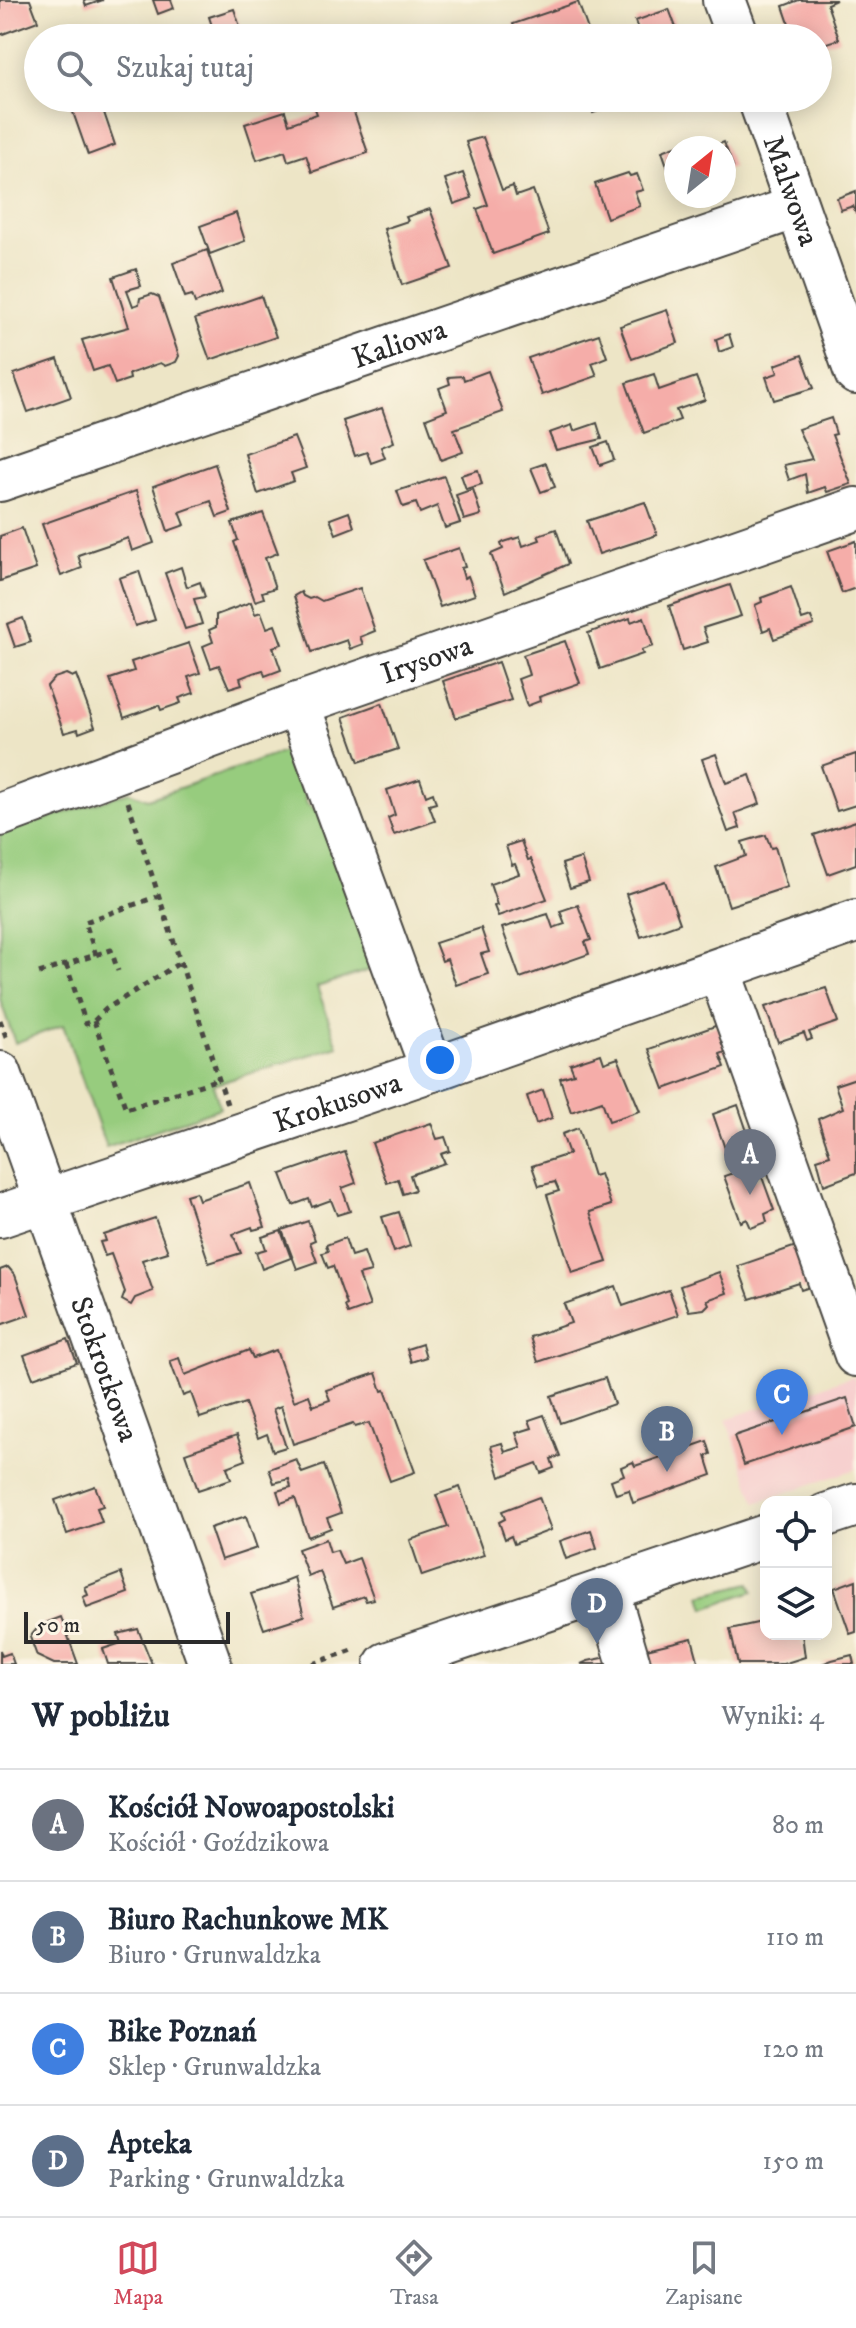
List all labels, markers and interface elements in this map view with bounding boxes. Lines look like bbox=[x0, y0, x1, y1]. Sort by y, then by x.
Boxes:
search box bbox=[24, 24, 832, 112]
icon: search bbox=[52, 46, 96, 90]
text: Szukaj tutaj bbox=[116, 50, 254, 87]
street label: Malwowa bbox=[754, 131, 827, 251]
north arrow bbox=[664, 136, 736, 208]
street label: Kaliowa bbox=[348, 311, 452, 378]
street label: Irysowa bbox=[376, 627, 478, 694]
your location bbox=[420, 1040, 460, 1080]
street label: Krokusowa bbox=[269, 1065, 407, 1142]
pin: A bbox=[724, 1129, 776, 1195]
street label: Stokrotkowa bbox=[61, 1292, 147, 1447]
pin: C bbox=[756, 1369, 808, 1435]
pin: B bbox=[641, 1406, 693, 1472]
map controls bbox=[760, 1496, 832, 1640]
button: locate bbox=[760, 1496, 832, 1568]
button: layers bbox=[760, 1568, 832, 1640]
pin: D bbox=[571, 1578, 623, 1644]
scale bar bbox=[24, 1608, 230, 1644]
text: 50 m bbox=[36, 1612, 80, 1639]
text: W pobliżu bbox=[32, 1695, 170, 1737]
text: Wyniki: 4 bbox=[721, 1700, 824, 1733]
text: Kościół Nowoapostolski bbox=[108, 1790, 394, 1827]
text: A bbox=[50, 1809, 66, 1842]
text: 80 m bbox=[772, 1809, 824, 1842]
text: Kościół · Goździkowa bbox=[108, 1827, 329, 1860]
text: Biuro Rachunkowe MK bbox=[108, 1902, 388, 1939]
text: B bbox=[50, 1921, 66, 1954]
text: 110 m bbox=[766, 1921, 824, 1954]
text: Biuro · Grunwaldzka bbox=[108, 1939, 321, 1972]
text: Bike Poznań bbox=[108, 2014, 257, 2051]
text: C bbox=[49, 2033, 67, 2066]
text: 120 m bbox=[763, 2033, 824, 2066]
text: Sklep · Grunwaldzka bbox=[108, 2051, 321, 2084]
text: Apteka bbox=[108, 2126, 192, 2163]
text: D bbox=[48, 2145, 68, 2178]
text: 150 m bbox=[763, 2145, 824, 2178]
text: Parking · Grunwaldzka bbox=[108, 2163, 344, 2196]
tab: Mapa bbox=[113, 2236, 163, 2311]
tab: Trasa bbox=[390, 2236, 439, 2311]
tab: Zapisane bbox=[665, 2236, 743, 2311]

